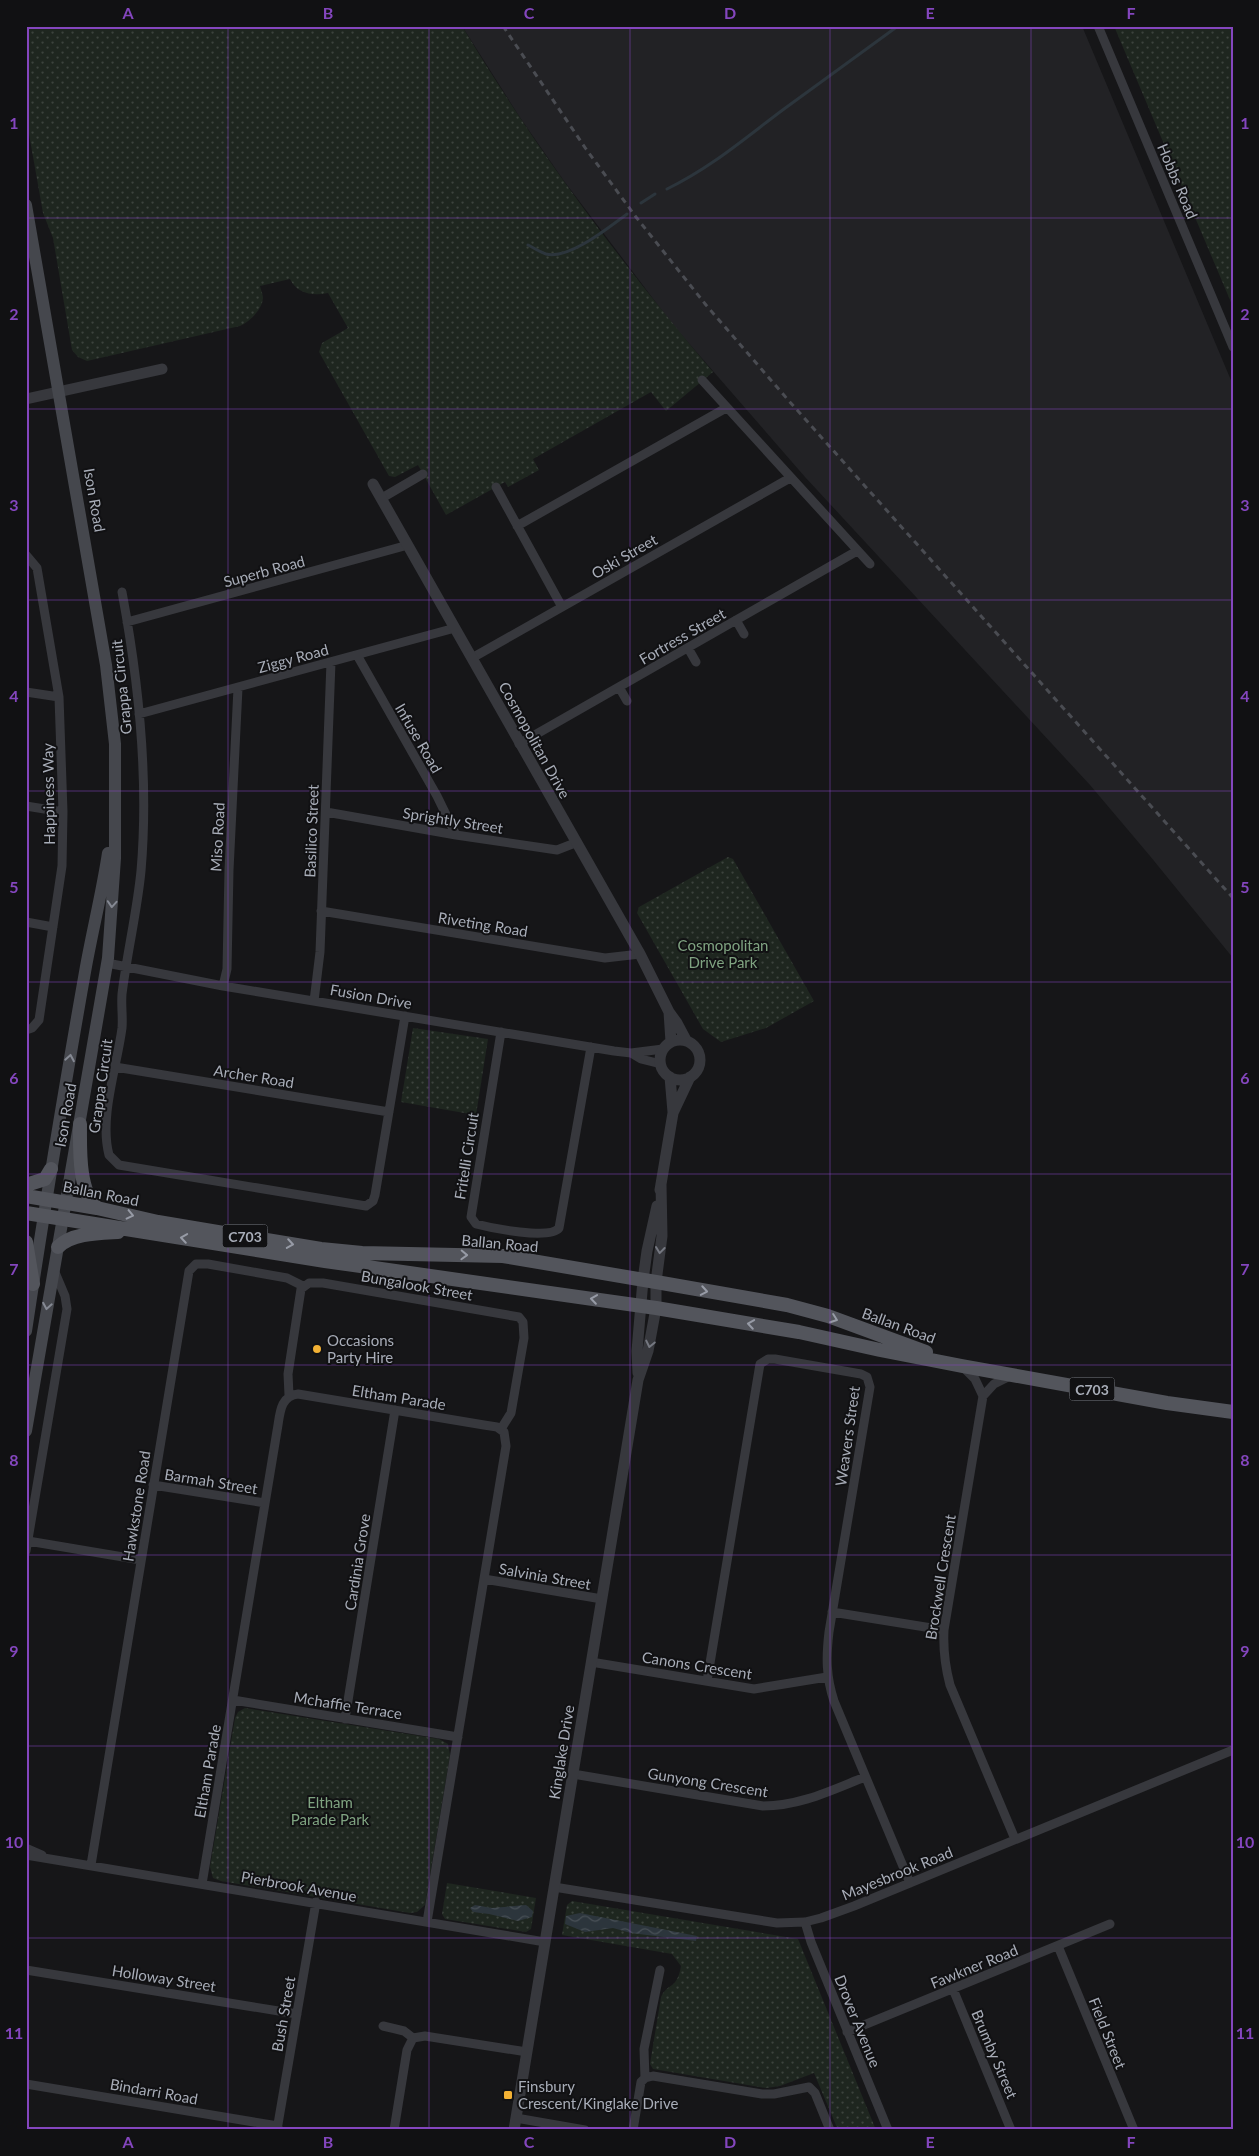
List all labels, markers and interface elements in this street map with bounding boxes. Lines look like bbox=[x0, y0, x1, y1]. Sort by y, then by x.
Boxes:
text: A bbox=[121, 3, 134, 22]
text: B bbox=[323, 3, 333, 22]
text: C bbox=[524, 3, 535, 22]
text: D bbox=[724, 3, 736, 22]
text: E bbox=[925, 3, 935, 22]
text: F bbox=[1126, 3, 1136, 22]
text: 1 bbox=[9, 113, 19, 132]
text: 1 bbox=[1240, 113, 1250, 132]
street label: Hobbs Road bbox=[1154, 141, 1202, 221]
text: 2 bbox=[9, 304, 19, 323]
text: 2 bbox=[1240, 304, 1250, 323]
street label: Ison Road bbox=[81, 467, 109, 533]
text: 3 bbox=[9, 495, 19, 514]
text: 3 bbox=[1240, 495, 1250, 514]
street label: Oski Street bbox=[588, 530, 661, 582]
street label: Superb Road bbox=[221, 551, 307, 591]
street label: Fortress Street bbox=[636, 604, 729, 668]
street label: Grappa Circuit bbox=[107, 638, 135, 735]
street label: Ziggy Road bbox=[256, 640, 330, 676]
street label: Cosmopolitan Drive bbox=[495, 679, 575, 802]
text: 4 bbox=[9, 686, 19, 705]
text: 4 bbox=[1240, 686, 1250, 705]
street label: Infuse Road bbox=[392, 700, 446, 776]
street label: Happiness Way bbox=[38, 743, 58, 845]
street label: Basilico Street bbox=[300, 784, 322, 878]
street label: Miso Road bbox=[206, 802, 228, 872]
street label: Sprightly Street bbox=[402, 803, 505, 837]
text: 5 bbox=[9, 877, 19, 896]
text: 5 bbox=[1240, 877, 1250, 896]
one-way arrow bbox=[106, 900, 117, 908]
street label: Riveting Road bbox=[437, 908, 529, 940]
park label: Cosmopolitan Drive Park bbox=[678, 936, 768, 971]
street label: Fusion Drive bbox=[329, 980, 413, 1012]
street label: Grappa Circuit bbox=[84, 1037, 116, 1134]
one-way arrow bbox=[65, 1054, 75, 1062]
street label: Archer Road bbox=[213, 1061, 295, 1091]
text: 6 bbox=[9, 1068, 19, 1087]
text: 6 bbox=[1240, 1068, 1250, 1087]
street label: Ison Road bbox=[51, 1082, 79, 1148]
street label: Fritelli Circuit bbox=[450, 1111, 482, 1201]
street label: Ballan Road bbox=[61, 1177, 141, 1209]
one-way arrow bbox=[126, 1209, 135, 1220]
road number: C703 bbox=[222, 1224, 268, 1248]
street label: Ballan Road bbox=[461, 1231, 539, 1255]
one-way arrow bbox=[180, 1234, 189, 1244]
one-way arrow bbox=[286, 1238, 295, 1248]
one-way arrow bbox=[655, 1247, 666, 1255]
one-way arrow bbox=[461, 1250, 469, 1260]
text: 7 bbox=[9, 1259, 19, 1278]
text: 7 bbox=[1240, 1259, 1250, 1278]
street label: Bungalook Street bbox=[360, 1266, 475, 1304]
one-way arrow bbox=[699, 1285, 708, 1295]
one-way arrow bbox=[590, 1295, 598, 1305]
one-way arrow bbox=[43, 1302, 53, 1311]
street label: Ballan Road bbox=[860, 1303, 938, 1347]
one-way arrow bbox=[829, 1313, 838, 1323]
one-way arrow bbox=[747, 1319, 755, 1329]
place label: Occasions Party Hire bbox=[327, 1331, 394, 1366]
one-way arrow bbox=[645, 1340, 655, 1349]
marker: Occasions Party Hire bbox=[311, 1343, 323, 1355]
road number: C703 bbox=[1070, 1378, 1114, 1400]
street label: Eltham Parade bbox=[351, 1381, 447, 1413]
street label: Weavers Street bbox=[831, 1384, 863, 1487]
street label: Hawkstone Road bbox=[118, 1449, 154, 1563]
text: 8 bbox=[9, 1450, 19, 1469]
text: 8 bbox=[1240, 1450, 1250, 1469]
street label: Barmah Street bbox=[163, 1465, 259, 1497]
street label: Cardinia Grove bbox=[340, 1512, 374, 1612]
street label: Brockwell Crescent bbox=[921, 1512, 959, 1641]
street label: Salvinia Street bbox=[498, 1559, 593, 1593]
text: 9 bbox=[9, 1641, 19, 1660]
text: 9 bbox=[1240, 1641, 1250, 1660]
street label: Canons Crescent bbox=[641, 1647, 754, 1683]
street label: Mchaffie Terrace bbox=[293, 1688, 403, 1722]
street label: Kinglake Drive bbox=[545, 1703, 577, 1801]
street label: Eltham Parade bbox=[190, 1723, 224, 1819]
street label: Gunyong Crescent bbox=[647, 1764, 770, 1800]
park label: Eltham Parade Park bbox=[291, 1793, 370, 1828]
text: 10 bbox=[5, 1832, 23, 1851]
text: 10 bbox=[1236, 1832, 1254, 1851]
street label: Mayesbrook Road bbox=[839, 1843, 955, 1903]
street label: Pierbrook Avenue bbox=[240, 1867, 358, 1905]
street label: Fawkner Road bbox=[928, 1940, 1020, 1992]
street label: Holloway Street bbox=[111, 1961, 218, 1995]
street label: Drover Avenue bbox=[831, 1972, 885, 2070]
street label: Bush Street bbox=[268, 1974, 299, 2053]
street label: Field Street bbox=[1086, 1995, 1131, 2072]
street label: Brumby Street bbox=[968, 2007, 1022, 2102]
text: 11 bbox=[5, 2023, 23, 2042]
text: 11 bbox=[1236, 2023, 1254, 2042]
street label: Bindarri Road bbox=[109, 2074, 199, 2108]
place label: Finsbury Crescent/Kinglake Drive bbox=[518, 2077, 678, 2112]
marker: Finsbury Crescent/Kinglake Drive bbox=[502, 2089, 514, 2101]
text: A bbox=[121, 2132, 134, 2151]
text: B bbox=[323, 2132, 333, 2151]
text: C bbox=[524, 2132, 535, 2151]
text: D bbox=[724, 2132, 736, 2151]
text: E bbox=[925, 2132, 935, 2151]
text: F bbox=[1126, 2132, 1136, 2151]

